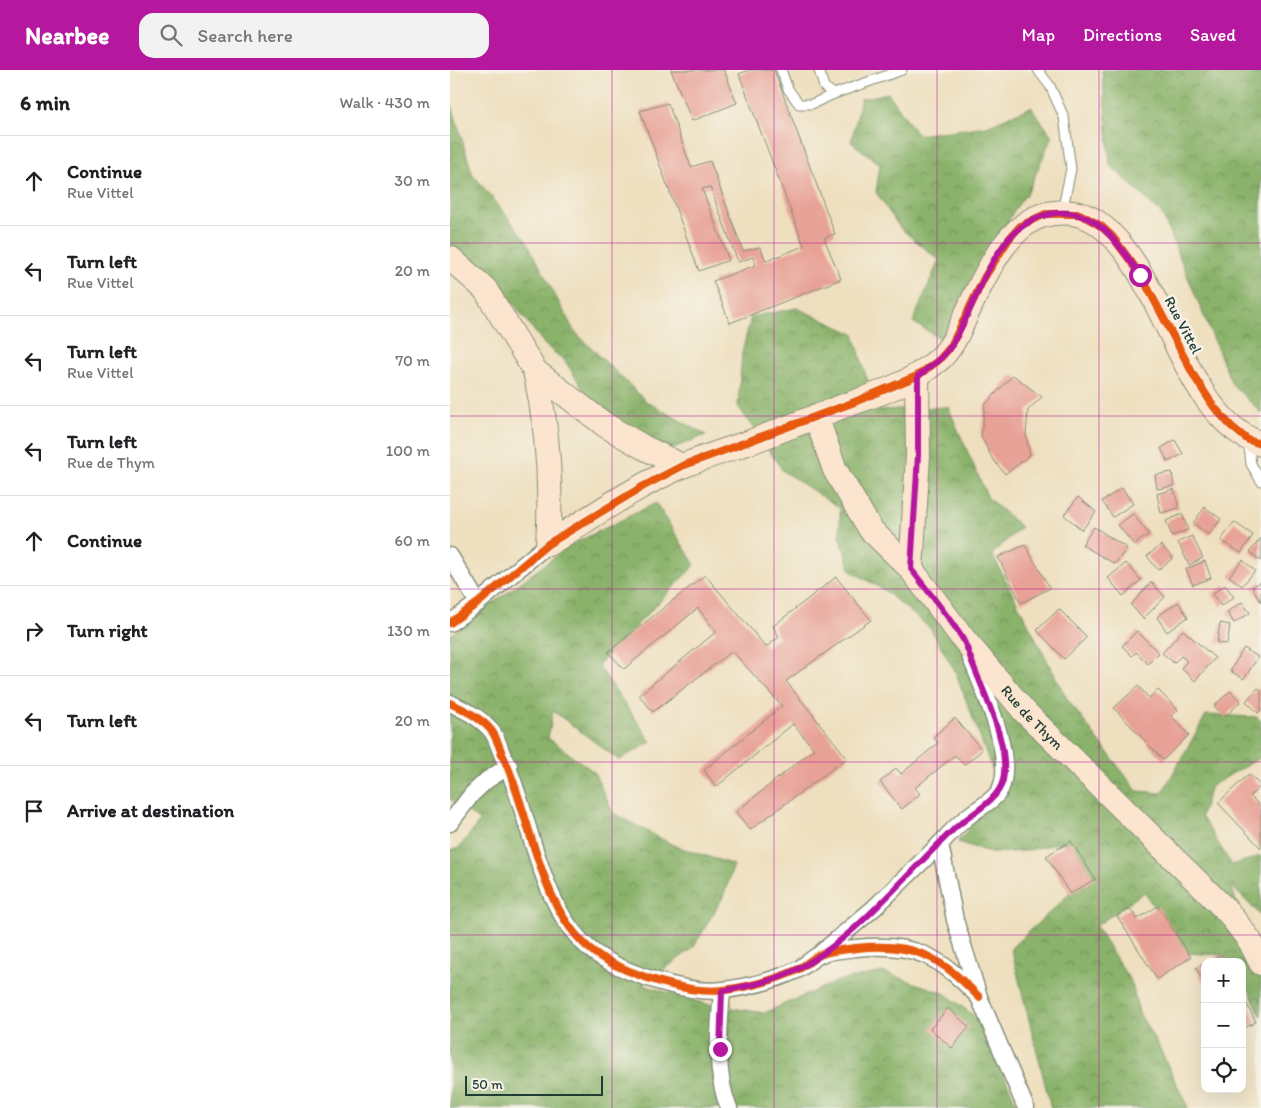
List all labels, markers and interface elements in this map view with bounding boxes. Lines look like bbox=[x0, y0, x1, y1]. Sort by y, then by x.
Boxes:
search box bbox=[139, 13, 489, 58]
text: Nearbee bbox=[25, 21, 109, 50]
icon: search bbox=[157, 21, 185, 49]
text: Search here bbox=[197, 24, 293, 47]
text: Map bbox=[1022, 24, 1055, 46]
text: Directions bbox=[1083, 24, 1162, 46]
text: Saved bbox=[1190, 24, 1236, 46]
text: 6 min bbox=[20, 90, 70, 115]
text: Walk · 430 m bbox=[340, 93, 430, 112]
text: Continue bbox=[67, 160, 142, 183]
icon: ahead bbox=[20, 167, 48, 195]
text: 30 m bbox=[394, 171, 430, 190]
text: Rue Vittel bbox=[67, 183, 134, 202]
text: Turn left bbox=[67, 250, 137, 273]
icon: left bbox=[20, 257, 48, 285]
text: 20 m bbox=[395, 261, 430, 280]
route start bbox=[1129, 264, 1152, 287]
text: Rue Vittel bbox=[67, 273, 134, 292]
street label: Rue Vittel bbox=[1160, 293, 1206, 358]
text: Turn left bbox=[67, 340, 137, 363]
icon: left bbox=[20, 347, 48, 375]
text: 70 m bbox=[395, 351, 430, 370]
text: Rue Vittel bbox=[67, 363, 134, 382]
text: Turn left bbox=[67, 430, 137, 453]
icon: left bbox=[20, 437, 48, 465]
text: 100 m bbox=[386, 441, 430, 460]
text: Rue de Thym bbox=[67, 453, 155, 472]
icon: ahead bbox=[20, 527, 48, 555]
text: Continue bbox=[67, 529, 142, 552]
text: 60 m bbox=[395, 531, 430, 550]
icon: right bbox=[20, 617, 48, 645]
text: Turn right bbox=[67, 619, 148, 642]
text: 130 m bbox=[387, 621, 430, 640]
street label: Rue de Thym bbox=[997, 681, 1067, 754]
icon: left bbox=[20, 707, 48, 735]
text: Turn left bbox=[67, 709, 137, 732]
text: 20 m bbox=[395, 711, 430, 730]
icon: arrive bbox=[20, 797, 48, 825]
text: Arrive at destination bbox=[67, 799, 234, 822]
map controls bbox=[1201, 958, 1246, 1093]
button: + bbox=[1201, 958, 1246, 1003]
button: − bbox=[1201, 1003, 1246, 1048]
route end bbox=[709, 1038, 732, 1061]
button: locate bbox=[1201, 1048, 1246, 1093]
scale bar bbox=[465, 1073, 602, 1096]
text: 50 m bbox=[472, 1076, 503, 1093]

